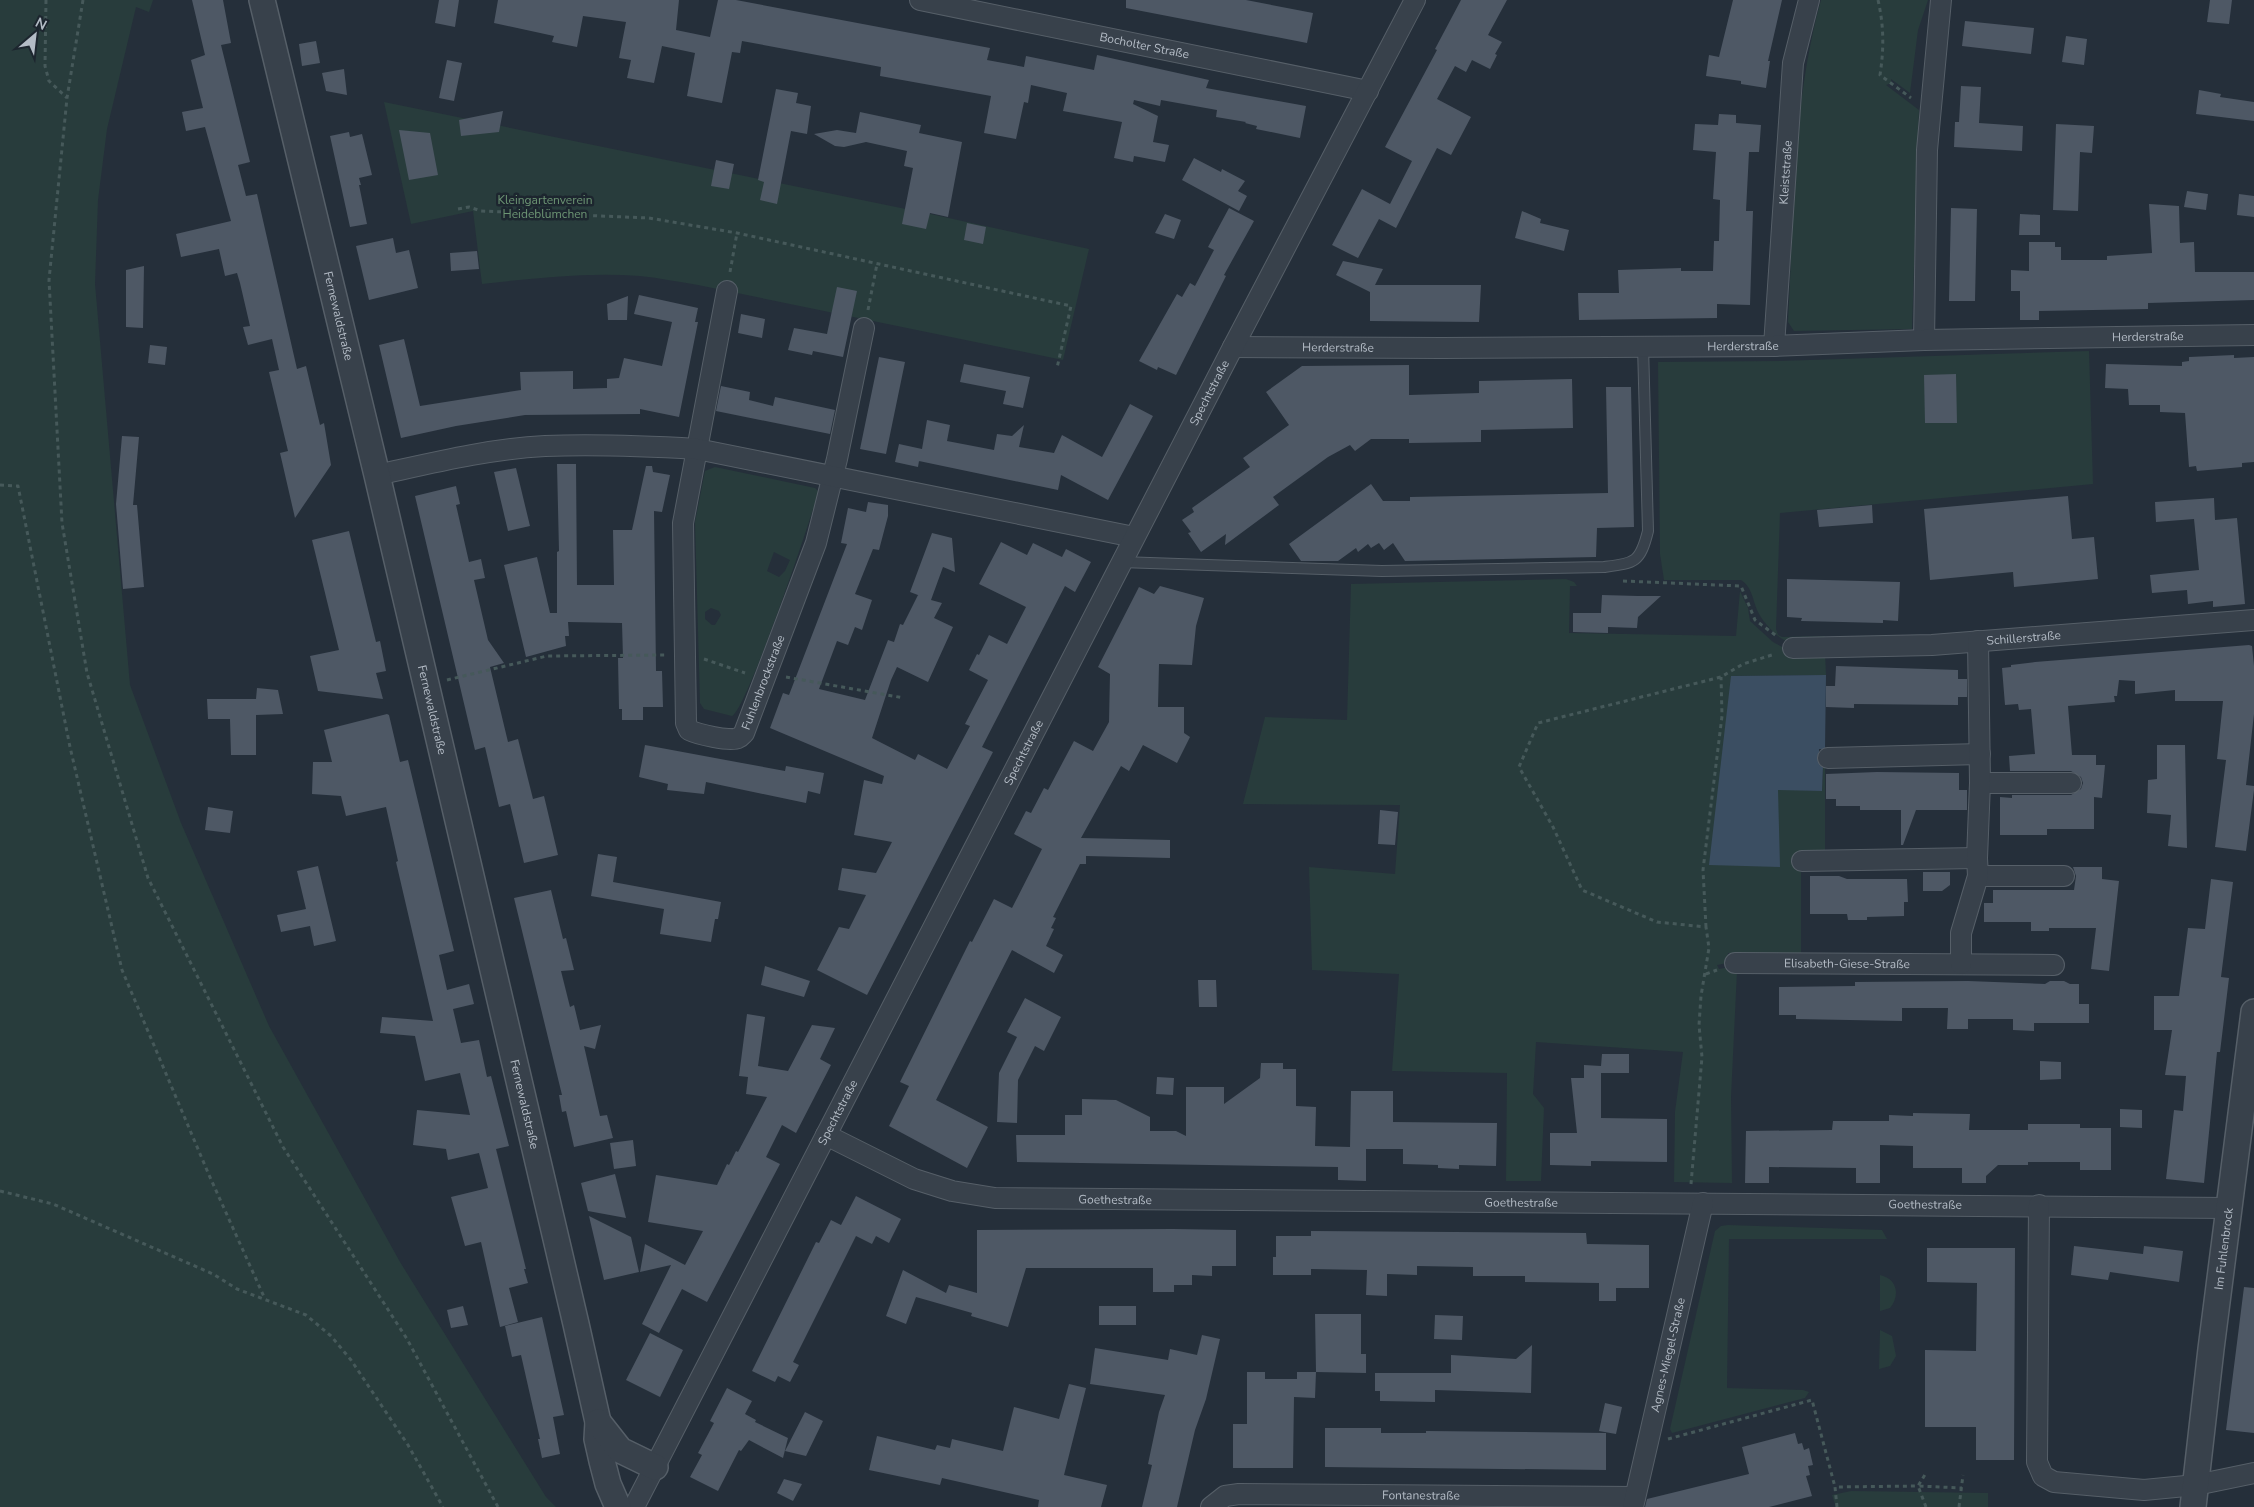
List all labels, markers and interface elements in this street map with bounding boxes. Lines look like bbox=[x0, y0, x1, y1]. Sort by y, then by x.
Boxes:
north arrow bbox=[10, 10, 60, 60]
text: N bbox=[32, 13, 50, 35]
street label: Bocholter Straße bbox=[1098, 29, 1191, 63]
street label: Kleiststraße bbox=[1776, 140, 1796, 205]
park label: Kleingartenverein Heideblümchen bbox=[498, 192, 592, 222]
street label: Fernewaldstraße bbox=[320, 270, 357, 362]
street label: Herderstraße bbox=[2112, 328, 2184, 345]
street label: Herderstraße bbox=[1707, 338, 1779, 354]
street label: Herderstraße bbox=[1302, 339, 1374, 356]
street label: Spechtstraße bbox=[1186, 357, 1233, 428]
street label: Schillerstraße bbox=[1986, 627, 2062, 649]
street label: Fuhlenbrockstraße bbox=[738, 633, 788, 732]
street label: Fernewaldstraße bbox=[414, 664, 450, 756]
street label: Spechtstraße bbox=[1000, 717, 1047, 788]
street label: Elisabeth-Giese-Straße bbox=[1784, 955, 1910, 972]
street label: Fernewaldstraße bbox=[506, 1058, 543, 1151]
street label: Spechtstraße bbox=[814, 1077, 861, 1148]
street label: Goethestraße bbox=[1078, 1191, 1152, 1208]
street label: Goethestraße bbox=[1484, 1195, 1558, 1211]
street label: Goethestraße bbox=[1888, 1196, 1962, 1213]
street label: Im Fuhlenbrock bbox=[2211, 1206, 2237, 1291]
street label: Agnes-Miegel-Straße bbox=[1647, 1296, 1689, 1414]
street label: Fontanestraße bbox=[1382, 1487, 1460, 1504]

